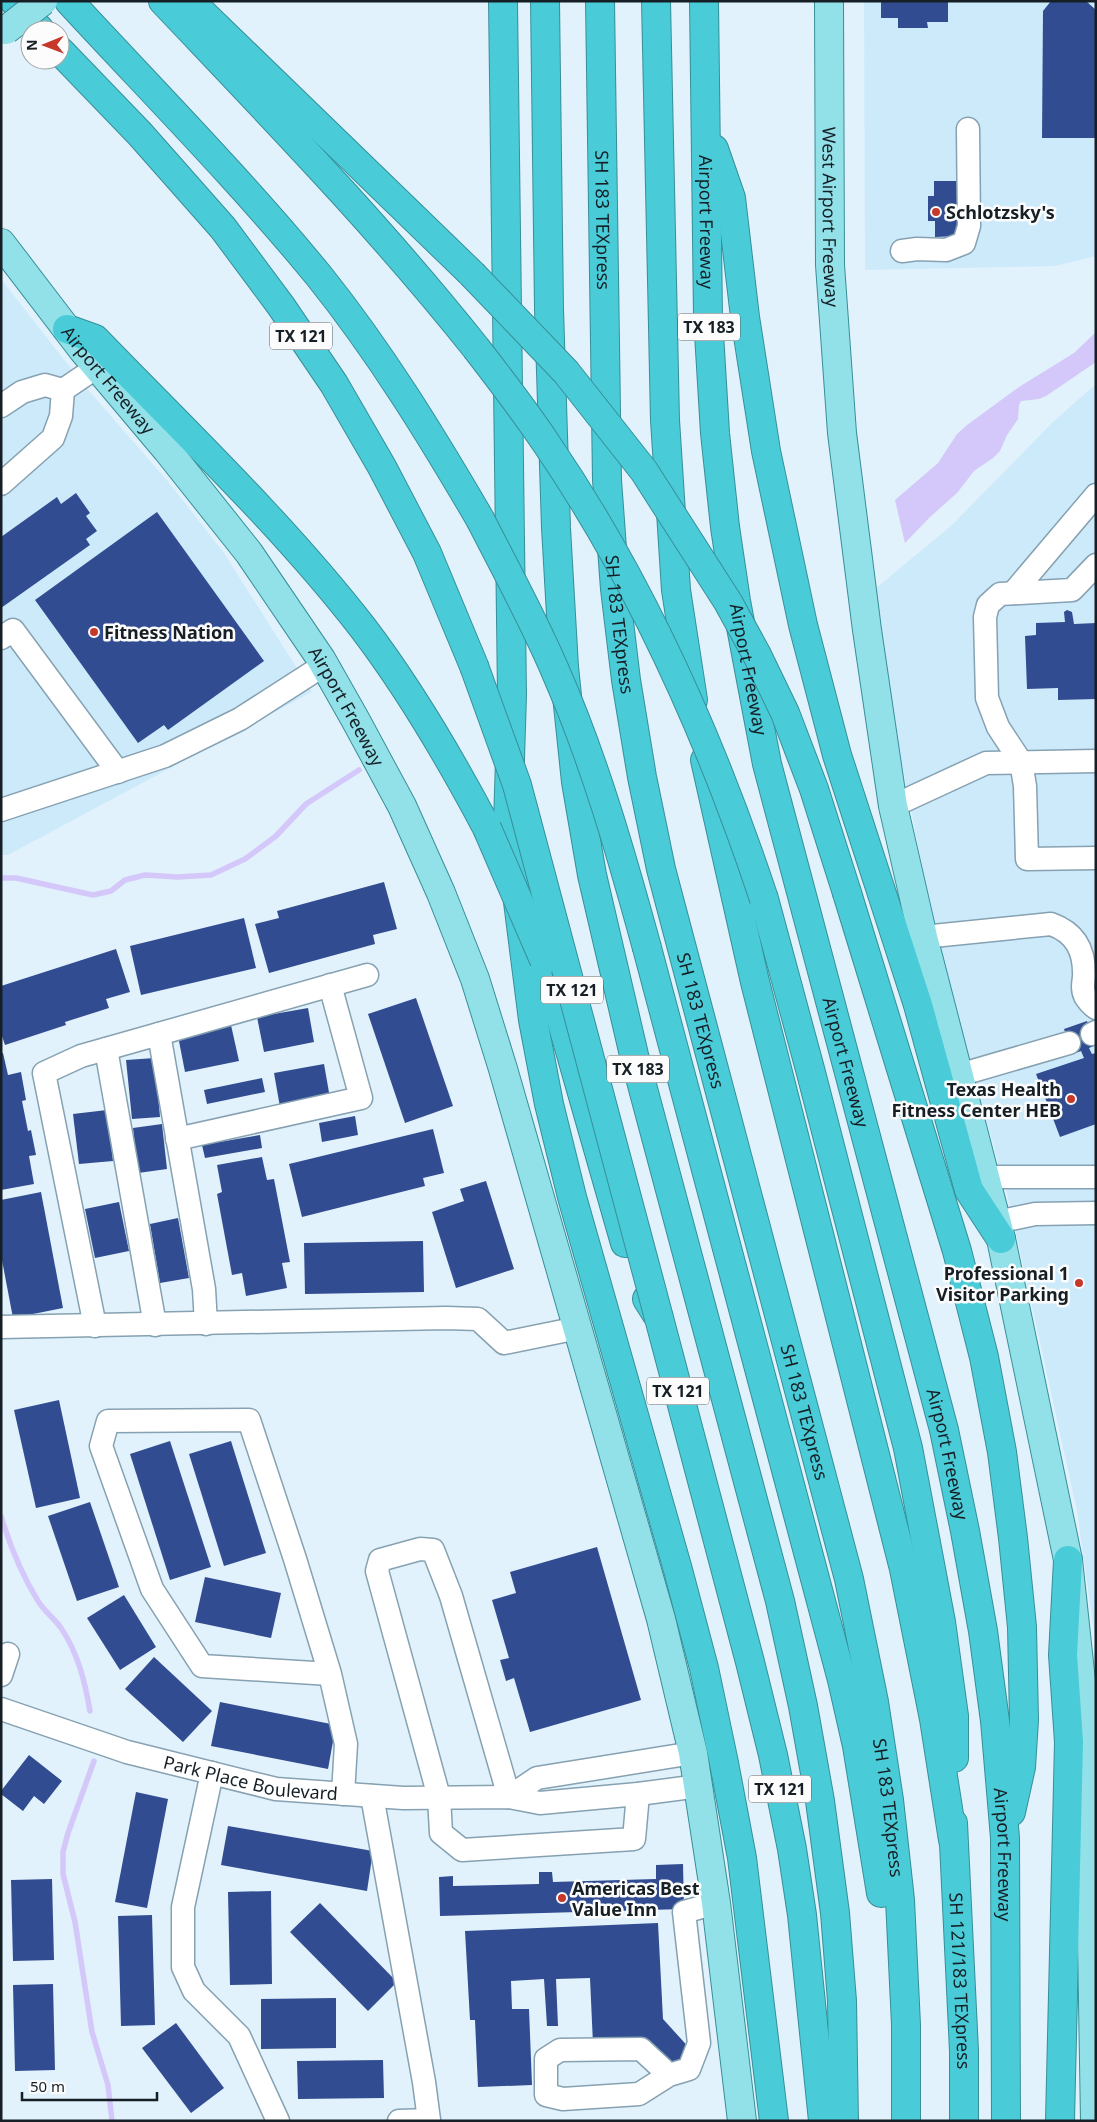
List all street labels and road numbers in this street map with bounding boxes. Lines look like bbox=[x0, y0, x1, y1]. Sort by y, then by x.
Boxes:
street label: West Airport Freeway bbox=[817, 127, 845, 309]
street label: SH 183 TEXpress bbox=[590, 150, 616, 290]
street label: Airport Freeway bbox=[694, 155, 720, 290]
road number: TX 183 bbox=[678, 314, 740, 341]
street label: Airport Freeway bbox=[56, 321, 161, 440]
road number: TX 121 bbox=[270, 322, 332, 350]
street label: SH 183 TEXpress bbox=[601, 554, 640, 696]
street label: Airport Freeway bbox=[725, 601, 773, 738]
street label: Airport Freeway bbox=[304, 641, 391, 771]
street label: SH 183 TEXpress bbox=[672, 950, 731, 1091]
road number: TX 121 bbox=[541, 976, 603, 1004]
street label: Airport Freeway bbox=[817, 994, 875, 1131]
road number: TX 183 bbox=[607, 1056, 669, 1082]
street label: SH 183 TEXpress bbox=[775, 1341, 834, 1483]
road number: TX 121 bbox=[647, 1378, 709, 1404]
street label: Airport Freeway bbox=[921, 1386, 975, 1523]
street label: SH 183 TEXpress bbox=[868, 1737, 909, 1878]
street label: Park Place Boulevard bbox=[161, 1750, 339, 1805]
road number: TX 121 bbox=[749, 1776, 811, 1802]
street label: Airport Freeway bbox=[989, 1787, 1017, 1922]
street label: SH 121/183 TEXpress bbox=[944, 1892, 976, 2069]

